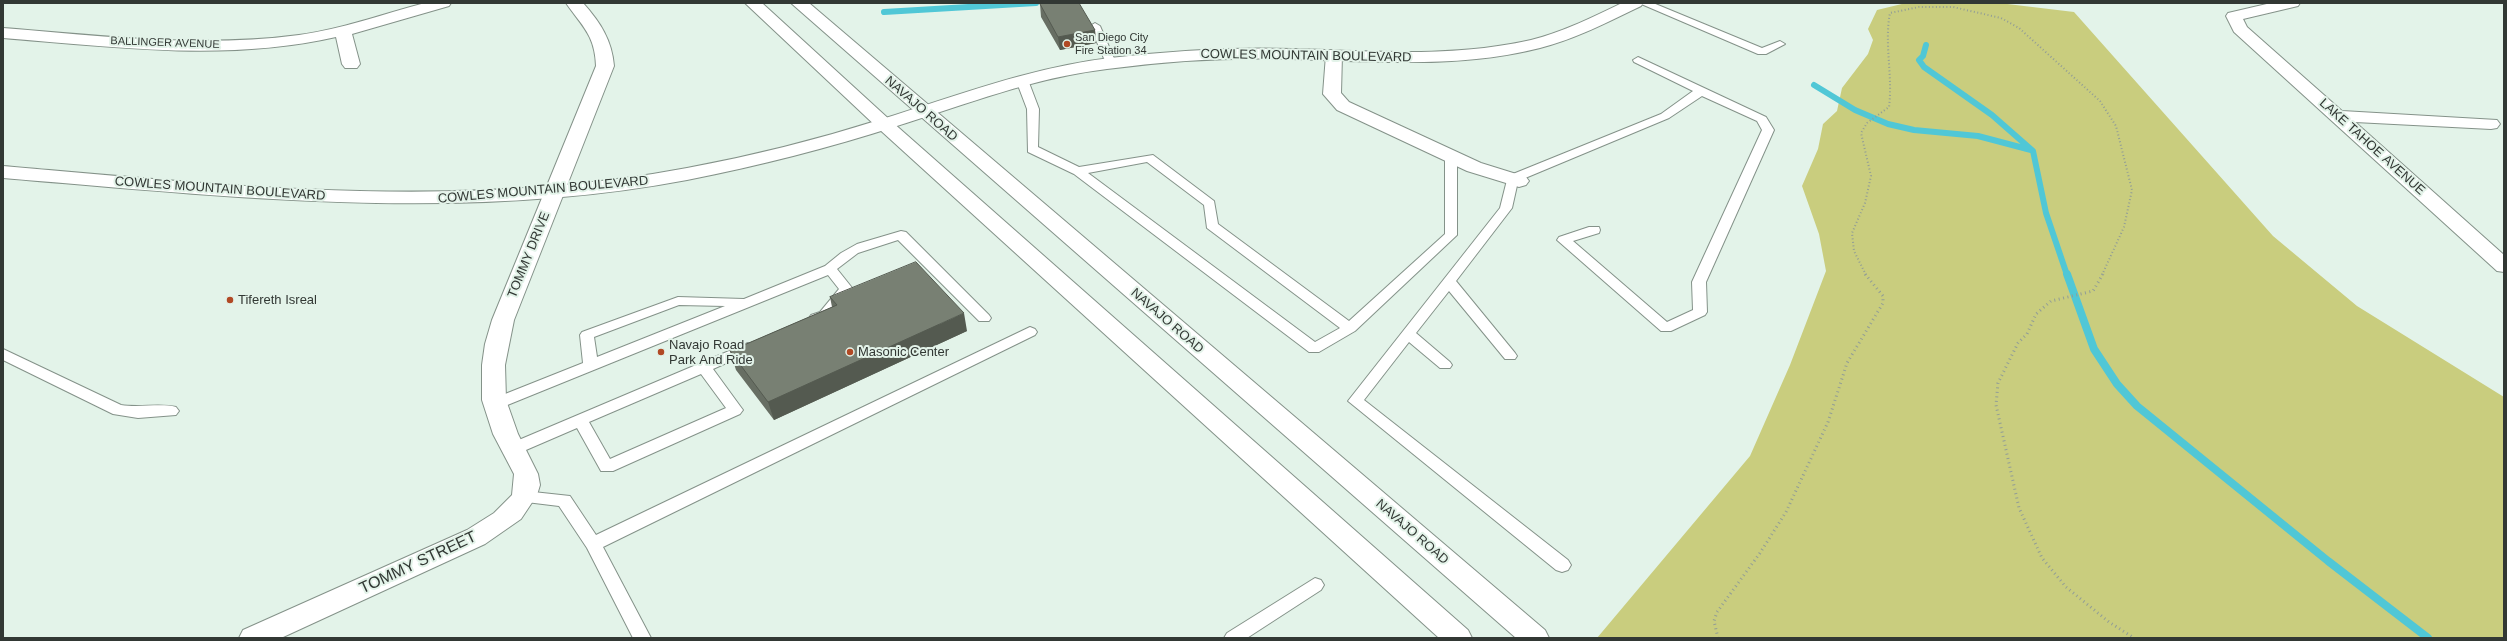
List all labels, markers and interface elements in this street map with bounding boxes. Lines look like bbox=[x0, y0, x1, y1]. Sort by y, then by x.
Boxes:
place label: San Diego City Fire Station 34 bbox=[1075, 31, 1148, 57]
street label: BALLINGER AVENUE bbox=[110, 34, 220, 52]
marker: San Diego City Fire Station 34 bbox=[1062, 39, 1072, 49]
street label: COWLES MOUNTAIN BOULEVARD bbox=[1200, 46, 1412, 66]
street label: NAVAJO ROAD bbox=[881, 73, 961, 145]
street label: LAKE TAHOE AVENUE bbox=[2316, 95, 2428, 199]
street label: COWLES MOUNTAIN BOULEVARD bbox=[437, 173, 649, 207]
street label: COWLES MOUNTAIN BOULEVARD bbox=[114, 174, 326, 204]
street label: TOMMY DRIVE bbox=[505, 210, 553, 300]
street label: NAVAJO ROAD bbox=[1127, 285, 1207, 357]
place label: Tifereth Isreal bbox=[238, 292, 317, 308]
marker: Tifereth Isreal bbox=[225, 295, 235, 305]
place label: Navajo Road Park And Ride bbox=[669, 337, 753, 368]
place label: Masonic Center bbox=[858, 344, 949, 360]
marker: Navajo Road Park And Ride bbox=[656, 347, 666, 357]
marker: Masonic Center bbox=[845, 347, 855, 357]
street label: NAVAJO ROAD bbox=[1372, 496, 1452, 568]
street label: TOMMY STREET bbox=[356, 528, 480, 598]

